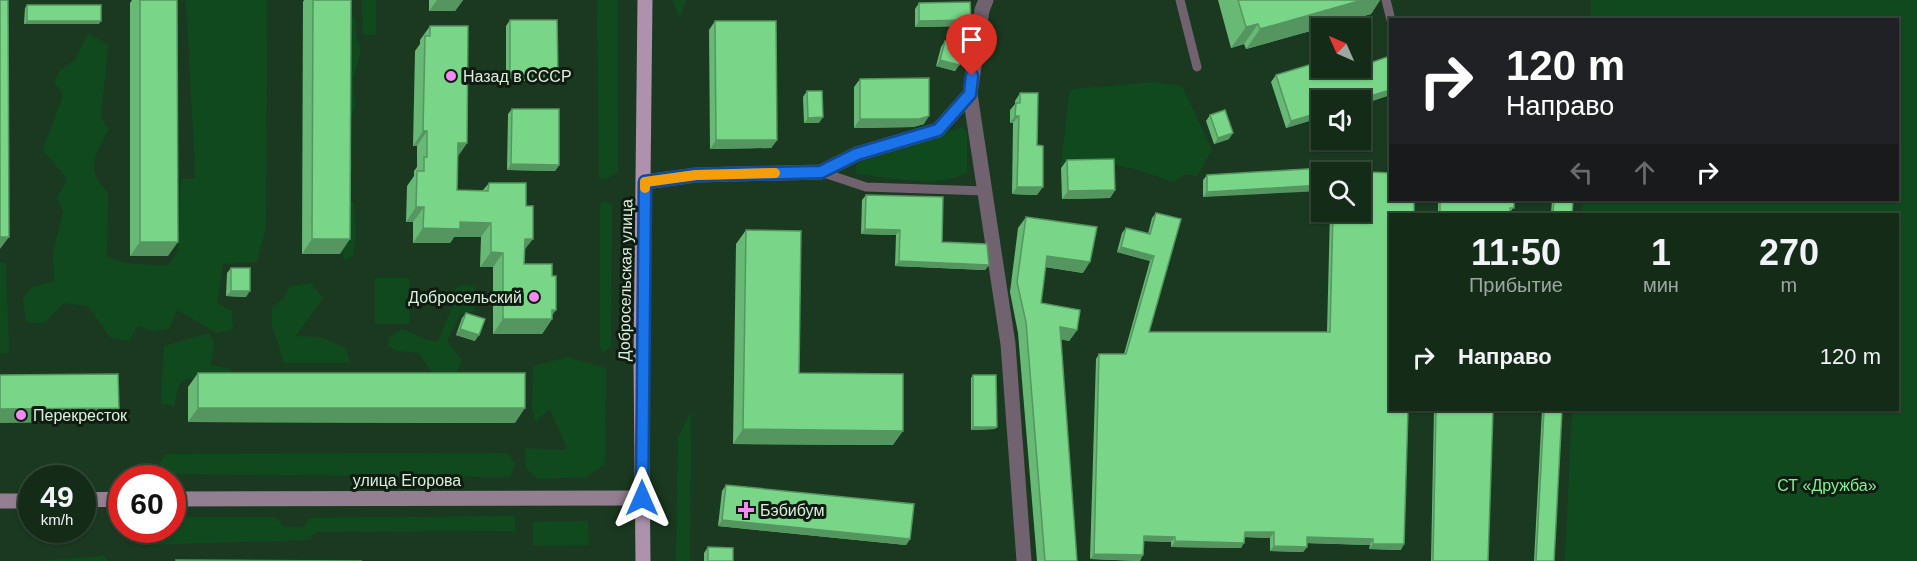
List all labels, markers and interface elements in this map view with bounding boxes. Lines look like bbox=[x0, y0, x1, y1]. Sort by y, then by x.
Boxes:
pin bbox=[946, 14, 997, 76]
north arrow bbox=[1311, 18, 1371, 78]
map controls bbox=[1311, 18, 1371, 222]
icon: arrive bbox=[955, 23, 988, 56]
icon: right bbox=[1407, 42, 1485, 120]
text: 120 m bbox=[1506, 42, 1625, 89]
place label: Назад в СССР bbox=[463, 68, 572, 85]
marker: Назад в СССР bbox=[444, 69, 458, 83]
button: sound bbox=[1311, 90, 1371, 150]
text: Направо bbox=[1506, 91, 1614, 121]
icon: left bbox=[1565, 156, 1598, 189]
icon: ahead bbox=[1628, 156, 1661, 189]
icon: right bbox=[1691, 156, 1724, 189]
button: search bbox=[1311, 162, 1371, 222]
street label: Добросельская улица bbox=[616, 199, 635, 361]
text: 11:50 bbox=[1471, 232, 1561, 273]
text: 1 bbox=[1651, 232, 1671, 273]
text: 270 bbox=[1759, 232, 1819, 273]
text: Прибытие bbox=[1469, 274, 1563, 296]
text: мин bbox=[1643, 274, 1679, 296]
text: m bbox=[1781, 274, 1797, 296]
place label: Добросельский bbox=[408, 289, 522, 306]
marker: Добросельский bbox=[527, 290, 541, 304]
icon: right bbox=[1407, 341, 1440, 374]
text: Направо bbox=[1458, 344, 1552, 369]
text: 120 m bbox=[1820, 344, 1881, 369]
place label: Перекресток bbox=[33, 407, 128, 424]
marker: Перекресток bbox=[14, 408, 28, 422]
speed limit sign: 60 bbox=[108, 465, 186, 543]
position arrow bbox=[610, 466, 674, 530]
street label: улица Егорова bbox=[353, 472, 461, 489]
park label: СТ «Дружба» bbox=[1777, 477, 1877, 494]
text: 49 bbox=[40, 480, 74, 513]
marker: Бэбибум bbox=[737, 501, 755, 519]
place label: Бэбибум bbox=[760, 502, 824, 519]
text: km/h bbox=[41, 511, 73, 528]

